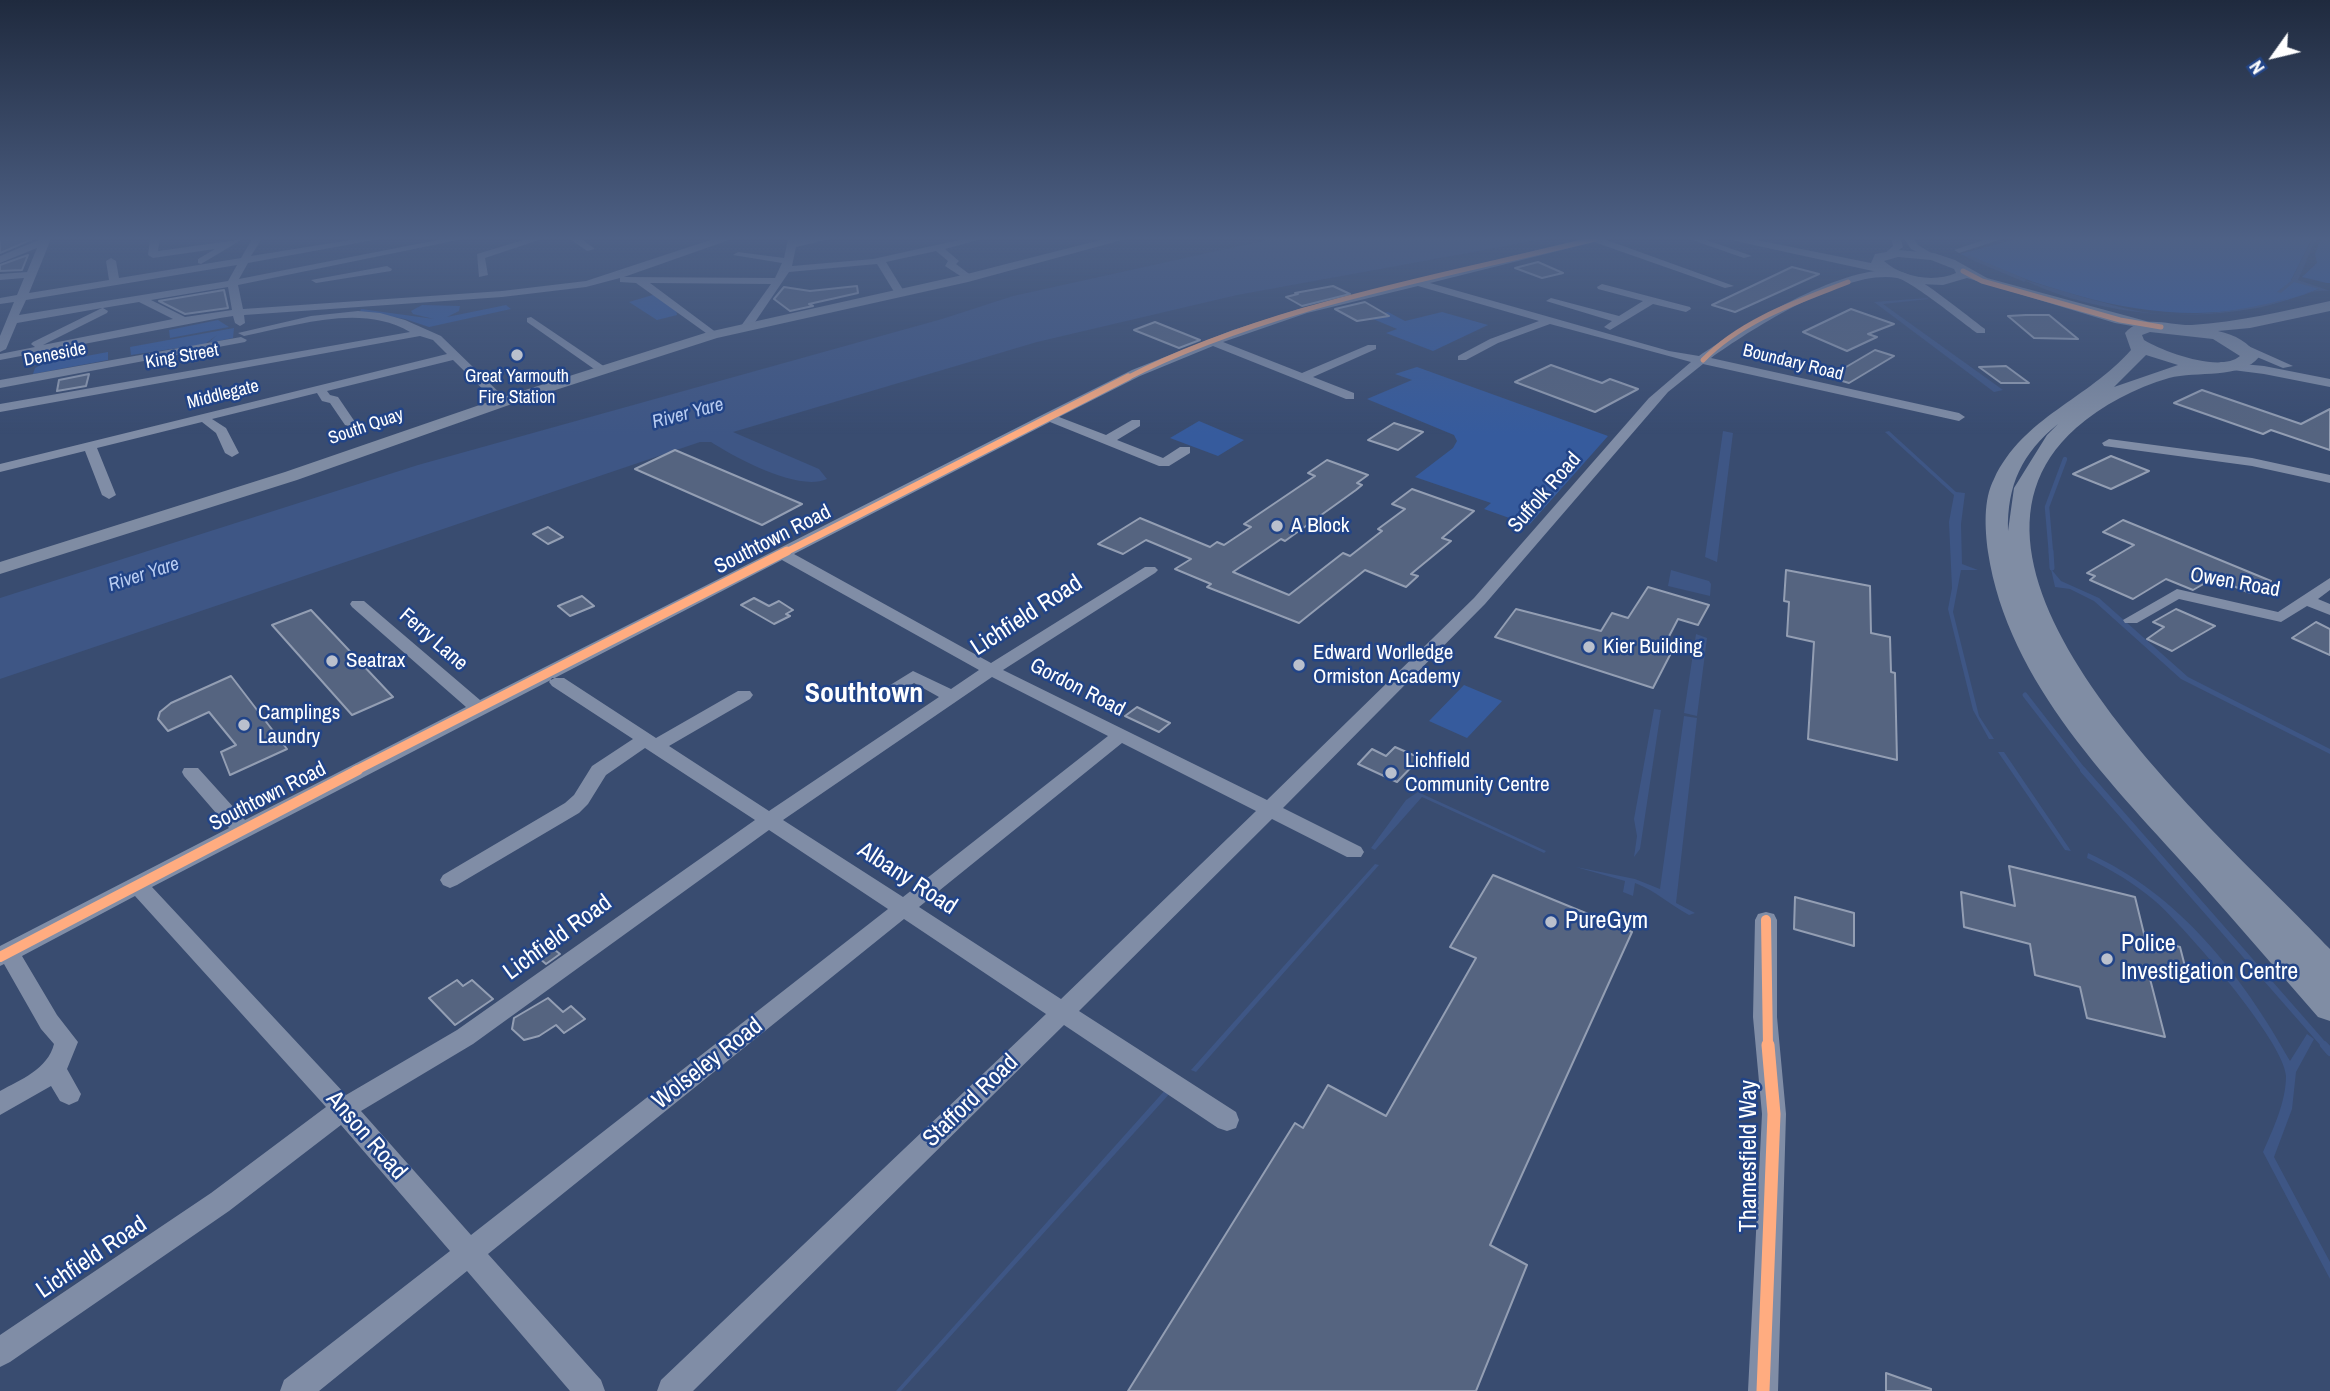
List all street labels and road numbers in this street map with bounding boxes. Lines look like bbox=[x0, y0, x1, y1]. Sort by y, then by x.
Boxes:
street label: Deneside bbox=[22, 338, 88, 372]
street label: King Street bbox=[144, 340, 220, 374]
street label: Boundary Road bbox=[1741, 340, 1845, 386]
street label: Middlegate bbox=[185, 376, 261, 414]
street label: South Quay bbox=[326, 404, 406, 450]
street label: Suffolk Road bbox=[1503, 448, 1587, 538]
street label: Southtown Road bbox=[711, 500, 835, 580]
street label: Owen Road bbox=[2188, 563, 2282, 603]
street label: Lichfield Road bbox=[966, 569, 1088, 663]
street label: Ferry Lane bbox=[394, 603, 472, 677]
street label: Gordon Road bbox=[1025, 653, 1129, 723]
street label: Southtown Road bbox=[206, 757, 330, 837]
street label: Albany Road bbox=[852, 836, 962, 922]
street label: Lichfield Road bbox=[498, 889, 618, 987]
street label: Wolseley Road bbox=[647, 1012, 769, 1116]
street label: Stafford Road bbox=[917, 1049, 1025, 1153]
street label: Thamesfield Way bbox=[1736, 1080, 1764, 1232]
street label: Anson Road bbox=[320, 1086, 412, 1186]
street label: Lichfield Road bbox=[31, 1211, 153, 1305]

